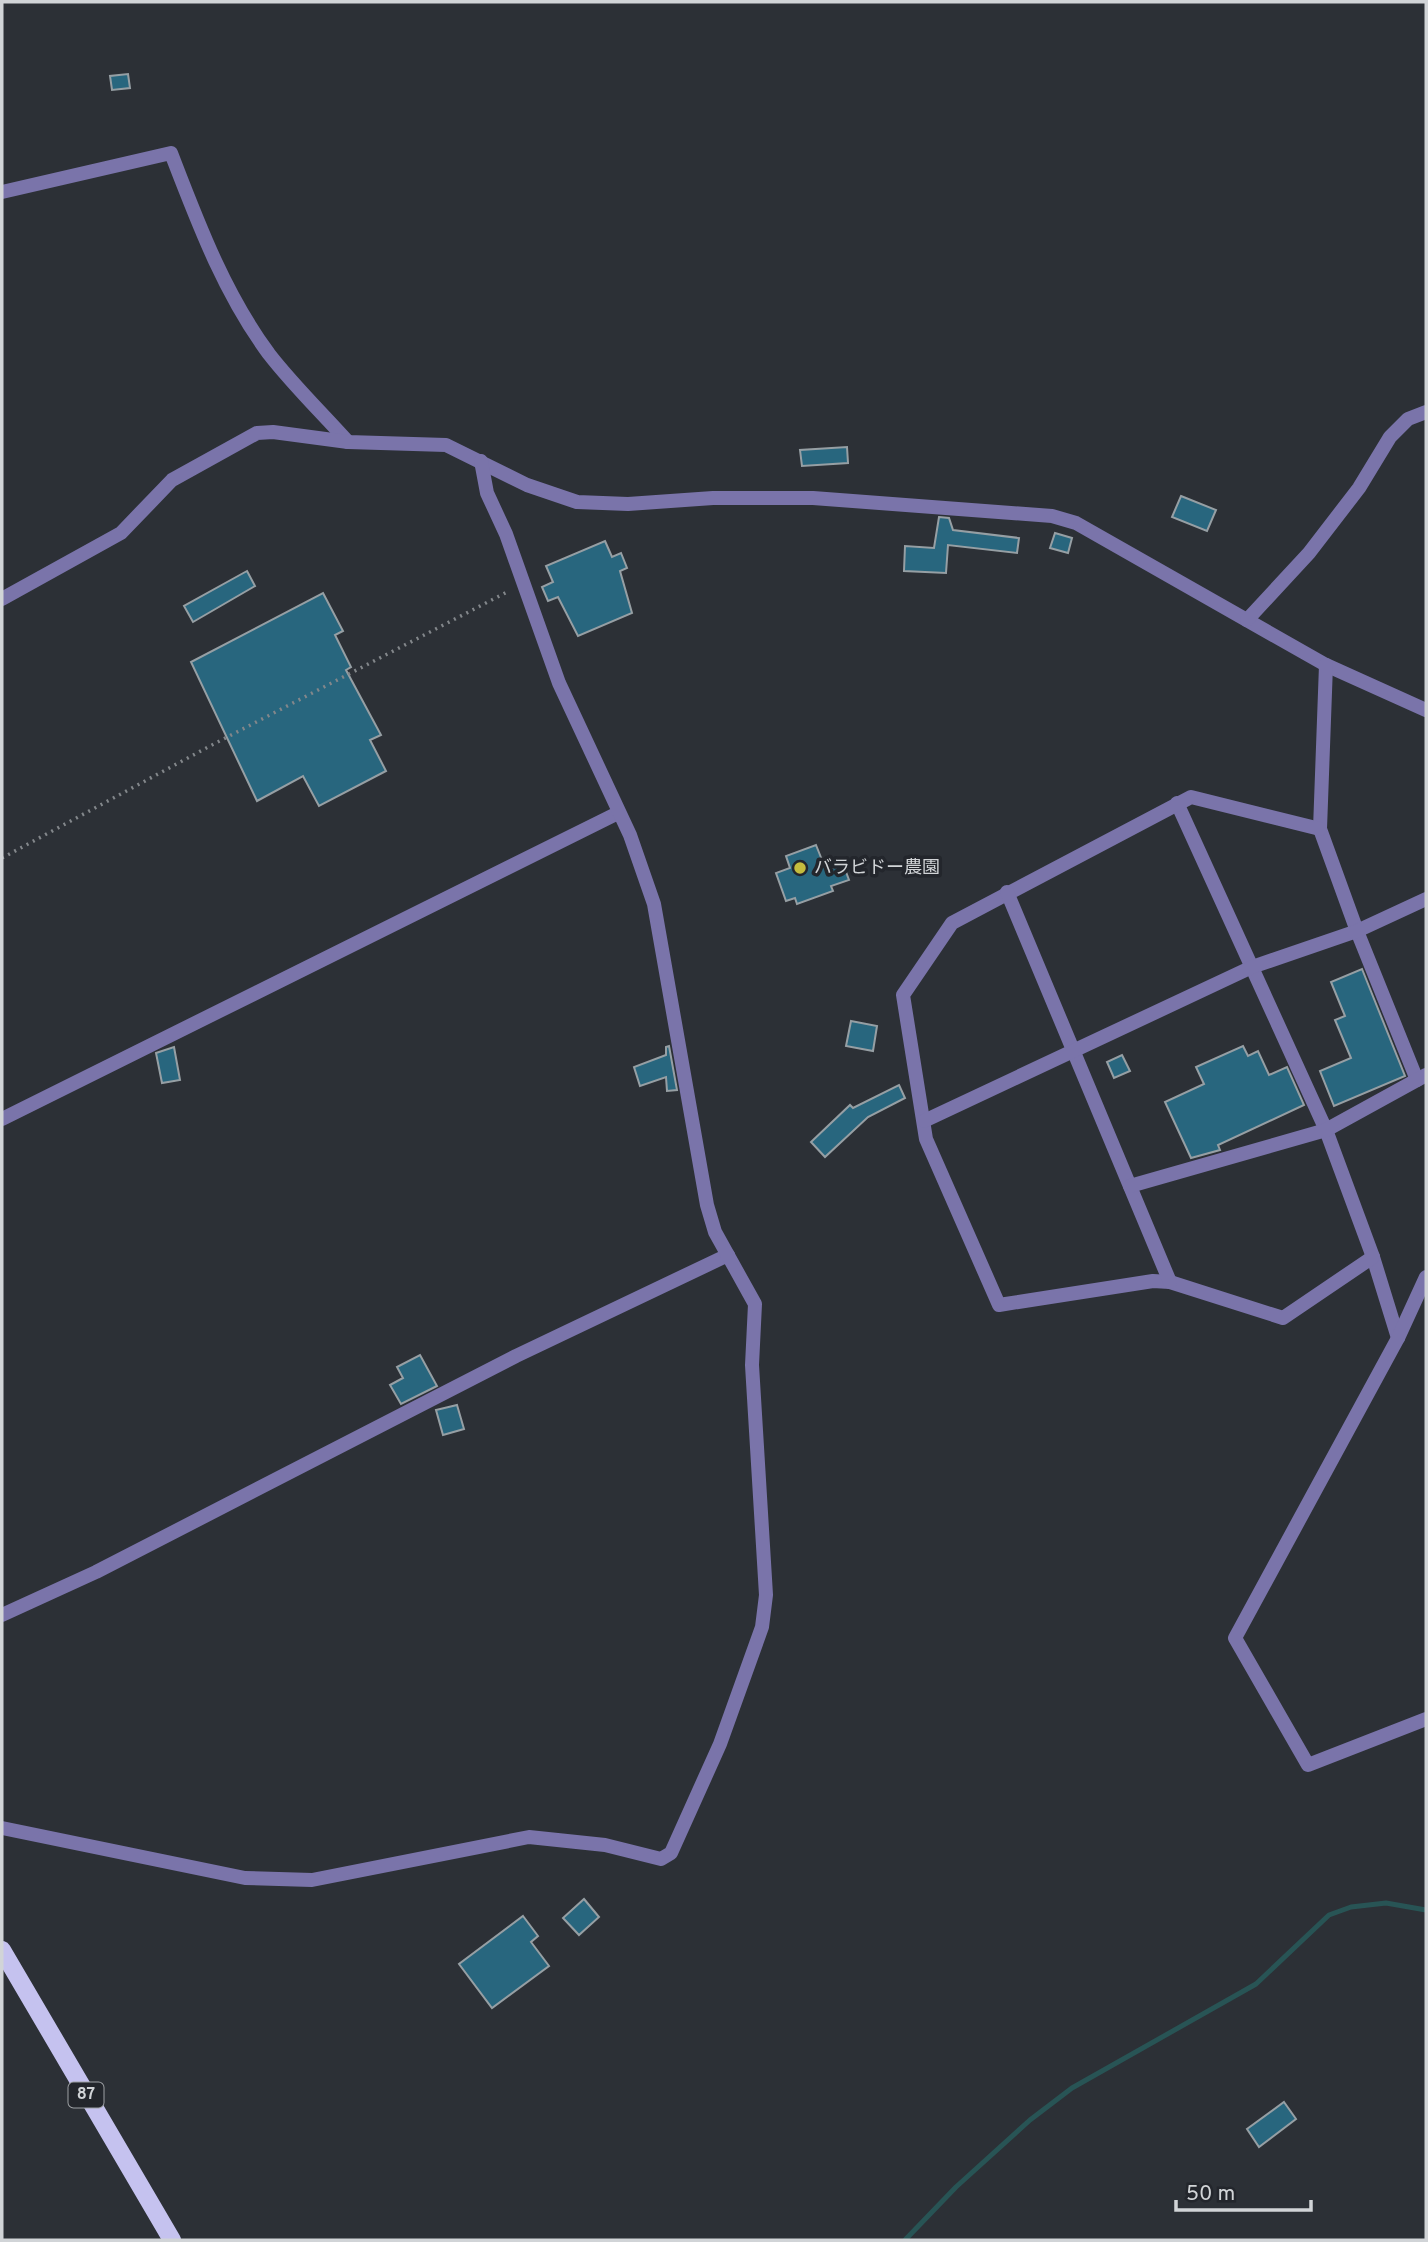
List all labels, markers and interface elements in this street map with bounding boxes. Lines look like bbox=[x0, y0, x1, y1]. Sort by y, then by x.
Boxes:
place label: バラビドー農園 bbox=[814, 857, 940, 880]
marker: バラビドー農園 bbox=[792, 860, 808, 876]
road number: 87 bbox=[68, 2082, 104, 2108]
scale bar bbox=[1176, 2168, 1311, 2212]
text: 50 m bbox=[1186, 2181, 1235, 2208]

